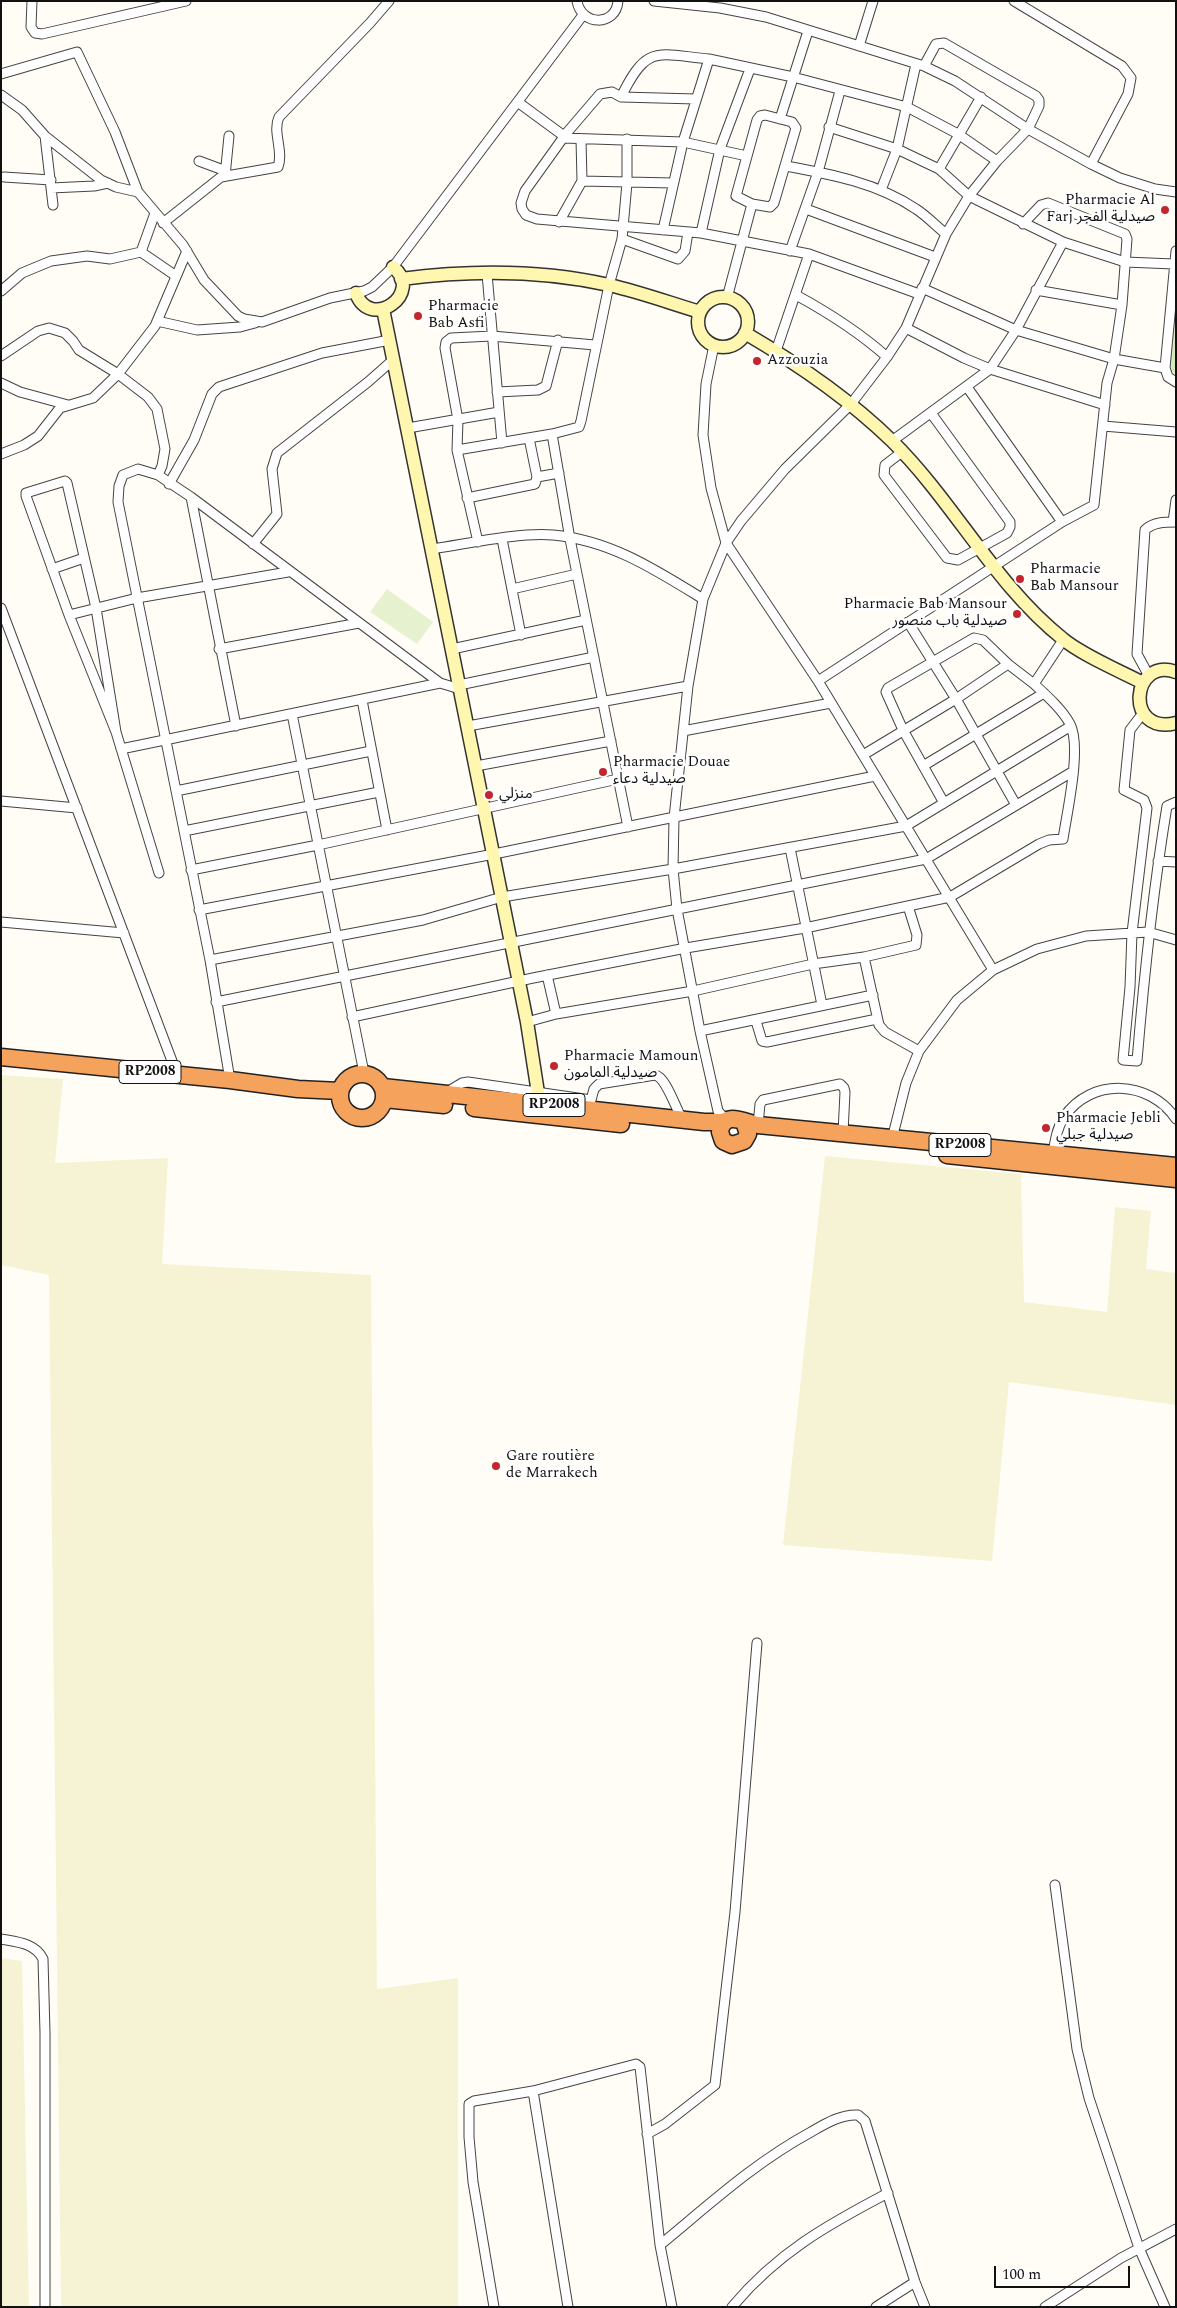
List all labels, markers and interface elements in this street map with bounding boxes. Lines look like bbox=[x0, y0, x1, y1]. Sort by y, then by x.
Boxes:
place label: Pharmacie Al Farj صيدلية الفجر bbox=[1046, 192, 1155, 227]
marker: Pharmacie Al Farj صيدلية الفجر bbox=[1159, 204, 1171, 216]
place label: Pharmacie Bab Asfi bbox=[428, 298, 499, 333]
marker: Pharmacie Bab Asfi bbox=[412, 310, 424, 322]
place label: Azzouzia bbox=[767, 352, 828, 370]
marker: Azzouzia bbox=[751, 355, 763, 367]
place label: Pharmacie Bab Mansour bbox=[1030, 561, 1119, 596]
marker: Pharmacie Bab Mansour bbox=[1014, 573, 1026, 585]
place label: Pharmacie Bab Mansour صيدلية باب منصور bbox=[844, 596, 1007, 631]
marker: Pharmacie Bab Mansour صيدلية باب منصور bbox=[1011, 608, 1023, 620]
place label: Pharmacie Douae صيدلية دعاء bbox=[613, 754, 730, 789]
marker: Pharmacie Douae صيدلية دعاء bbox=[597, 766, 609, 778]
place label: منزلي bbox=[499, 786, 533, 804]
marker: منزلي bbox=[483, 789, 495, 801]
place label: Pharmacie Mamoun صيدلية المامون bbox=[564, 1048, 698, 1083]
road number: RP2008 bbox=[119, 1060, 181, 1084]
marker: Pharmacie Mamoun صيدلية المامون bbox=[548, 1060, 560, 1072]
road number: RP2008 bbox=[523, 1094, 585, 1116]
place label: Pharmacie Jebli صيدلية جبلي bbox=[1056, 1110, 1161, 1145]
marker: Pharmacie Jebli صيدلية جبلي bbox=[1040, 1122, 1052, 1134]
road number: RP2008 bbox=[929, 1134, 991, 1156]
place label: Gare routière de Marrakech bbox=[506, 1448, 598, 1483]
marker: Gare routière de Marrakech bbox=[490, 1460, 502, 1472]
scale bar bbox=[997, 2256, 1133, 2288]
text: 100 m bbox=[1002, 2263, 1041, 2286]

